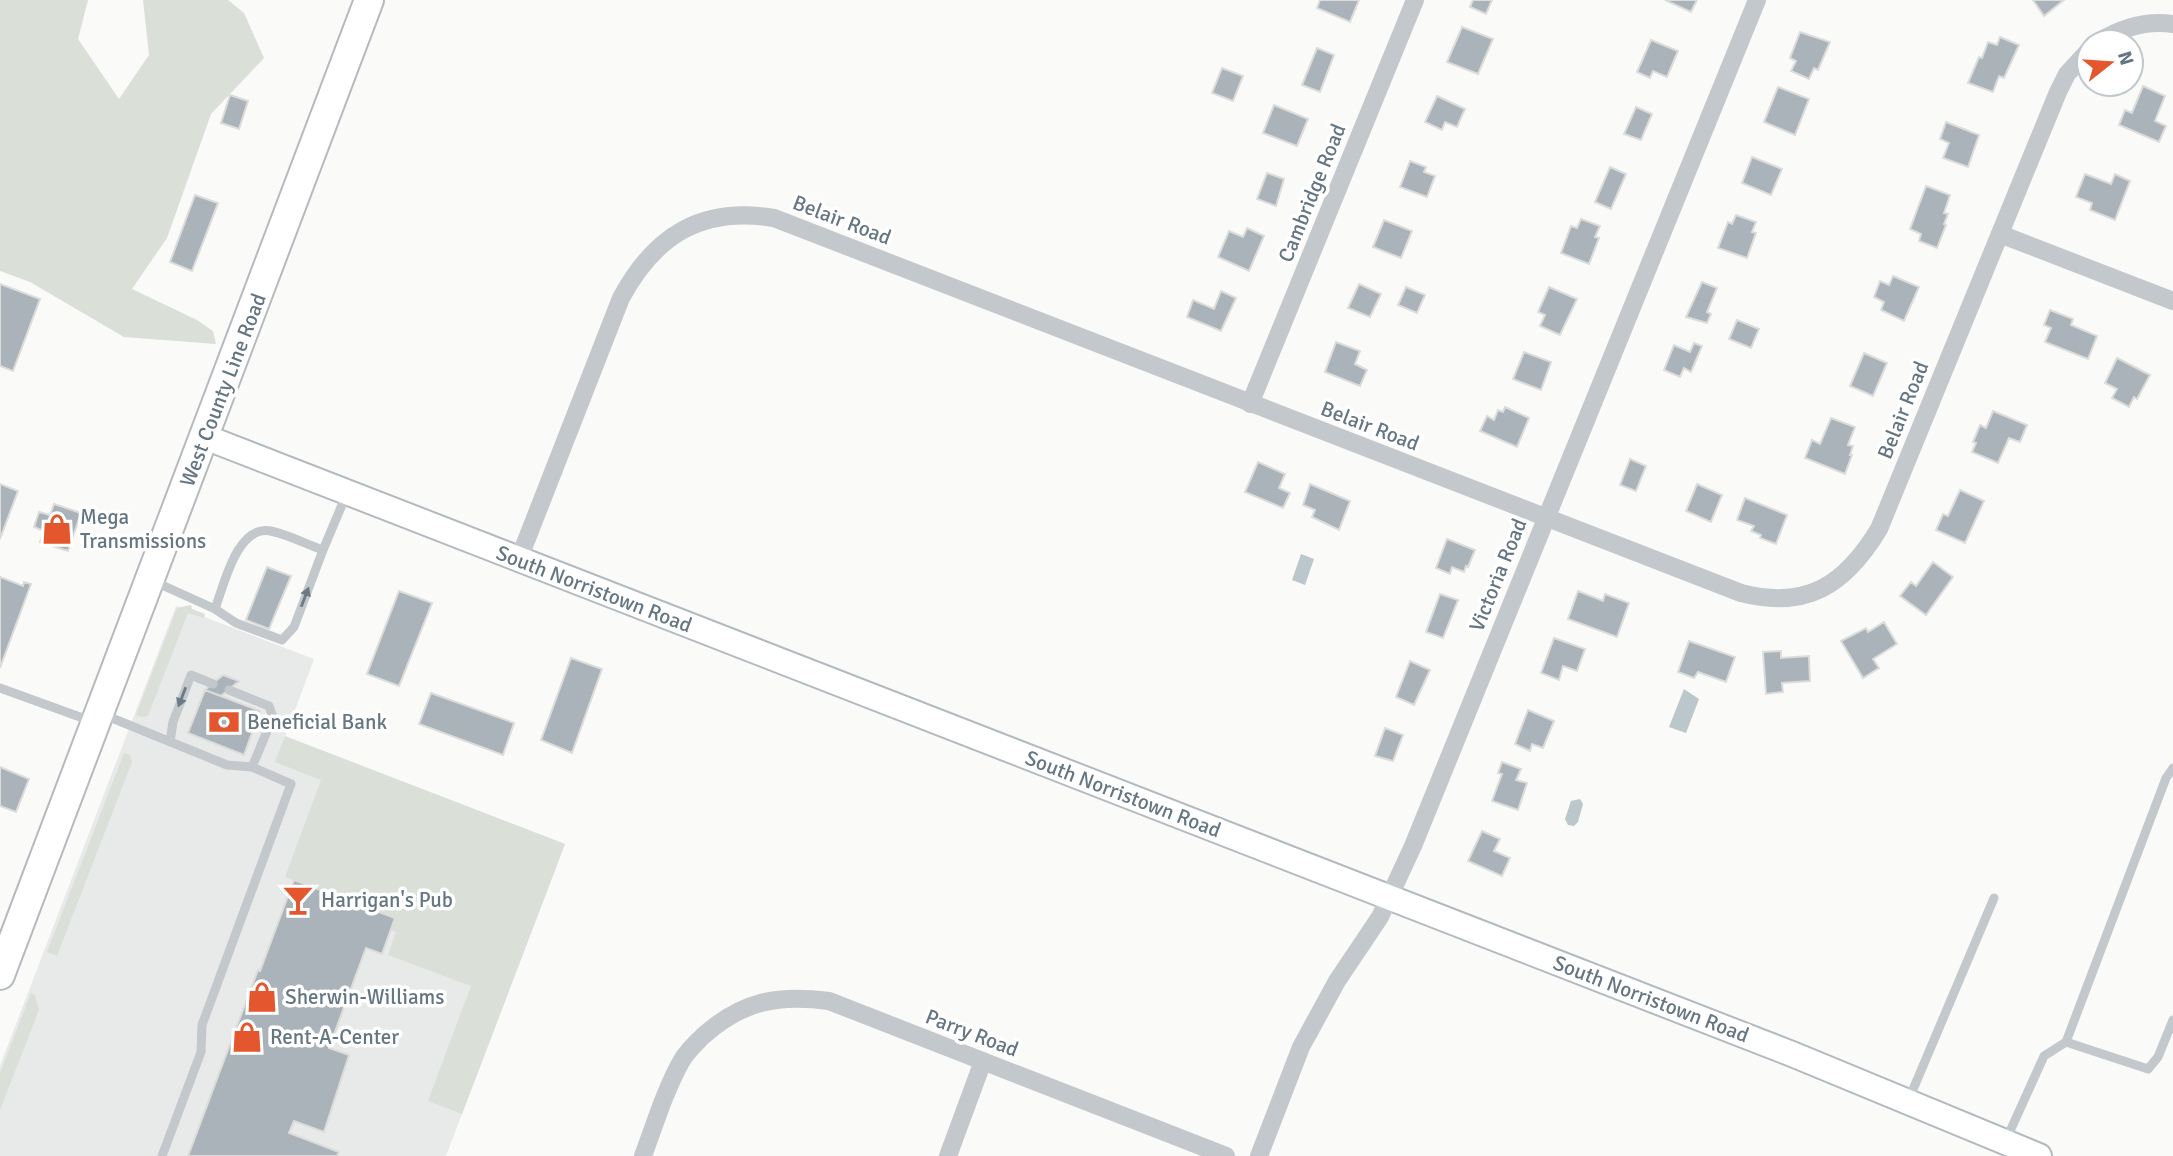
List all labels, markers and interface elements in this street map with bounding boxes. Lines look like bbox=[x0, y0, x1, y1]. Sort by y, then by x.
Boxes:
north arrow bbox=[2075, 28, 2145, 98]
text: N bbox=[2112, 48, 2139, 68]
street label: Cambridge Road bbox=[1272, 120, 1352, 266]
street label: Belair Road bbox=[789, 189, 895, 251]
street label: West County Line Road bbox=[174, 290, 272, 490]
street label: Belair Road bbox=[1872, 357, 1934, 463]
street label: Belair Road bbox=[1317, 395, 1423, 457]
place label: Mega Transmissions bbox=[80, 504, 206, 554]
shop icon: Mega Transmissions bbox=[40, 512, 74, 546]
street label: Victoria Road bbox=[1464, 515, 1532, 635]
street label: South Norristown Road bbox=[493, 540, 695, 638]
one-way arrow bbox=[300, 586, 311, 607]
one-way arrow bbox=[177, 687, 188, 708]
bank icon: Beneficial Bank bbox=[207, 705, 241, 739]
place label: Beneficial Bank bbox=[247, 709, 387, 735]
street label: South Norristown Road bbox=[1022, 745, 1224, 843]
bar icon: Harrigan's Pub bbox=[281, 883, 315, 917]
place label: Harrigan's Pub bbox=[321, 887, 453, 913]
street label: South Norristown Road bbox=[1550, 950, 1752, 1048]
shop icon: Sherwin-Williams bbox=[245, 980, 279, 1014]
place label: Sherwin-Williams bbox=[285, 984, 445, 1010]
street label: Parry Road bbox=[922, 1003, 1022, 1063]
shop icon: Rent-A-Center bbox=[230, 1020, 264, 1054]
place label: Rent-A-Center bbox=[270, 1024, 399, 1050]

